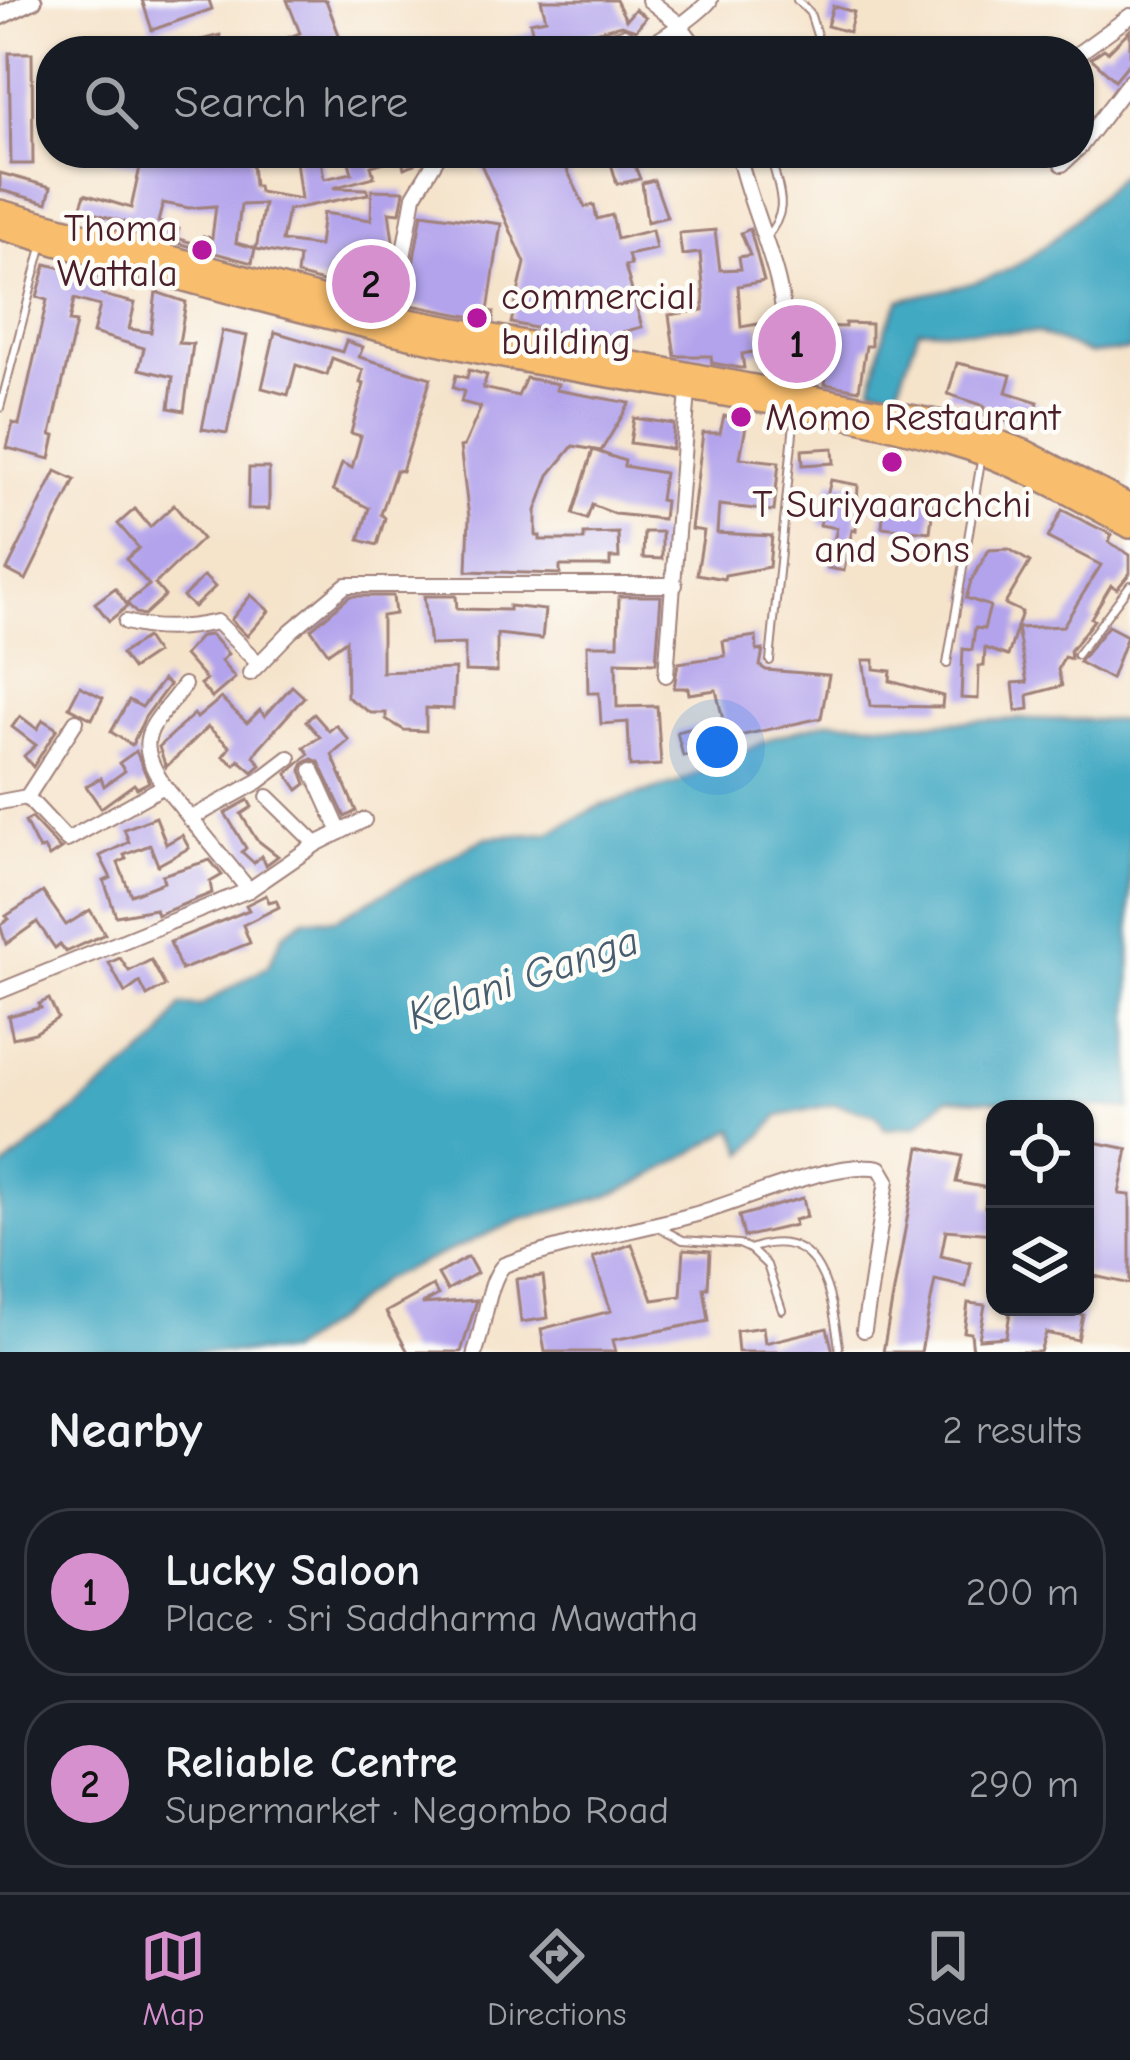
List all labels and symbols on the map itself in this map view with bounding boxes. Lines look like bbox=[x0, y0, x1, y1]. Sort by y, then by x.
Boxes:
place label: Thoma Wattala bbox=[57, 206, 178, 296]
marker: Thoma Wattala bbox=[189, 237, 215, 263]
pin: 2 bbox=[332, 239, 410, 329]
place label: commercial building bbox=[501, 274, 695, 364]
pin: 1 bbox=[758, 299, 836, 389]
marker: commercial building bbox=[464, 305, 490, 331]
place label: Momo Restaurant bbox=[765, 395, 1062, 440]
marker: Momo Restaurant bbox=[728, 404, 754, 430]
marker: T Suriyaarachchi and Sons bbox=[879, 449, 905, 475]
place label: T Suriyaarachchi and Sons bbox=[752, 482, 1032, 572]
your location bbox=[687, 717, 747, 777]
water label: Kelani Ganga bbox=[401, 916, 645, 1040]

